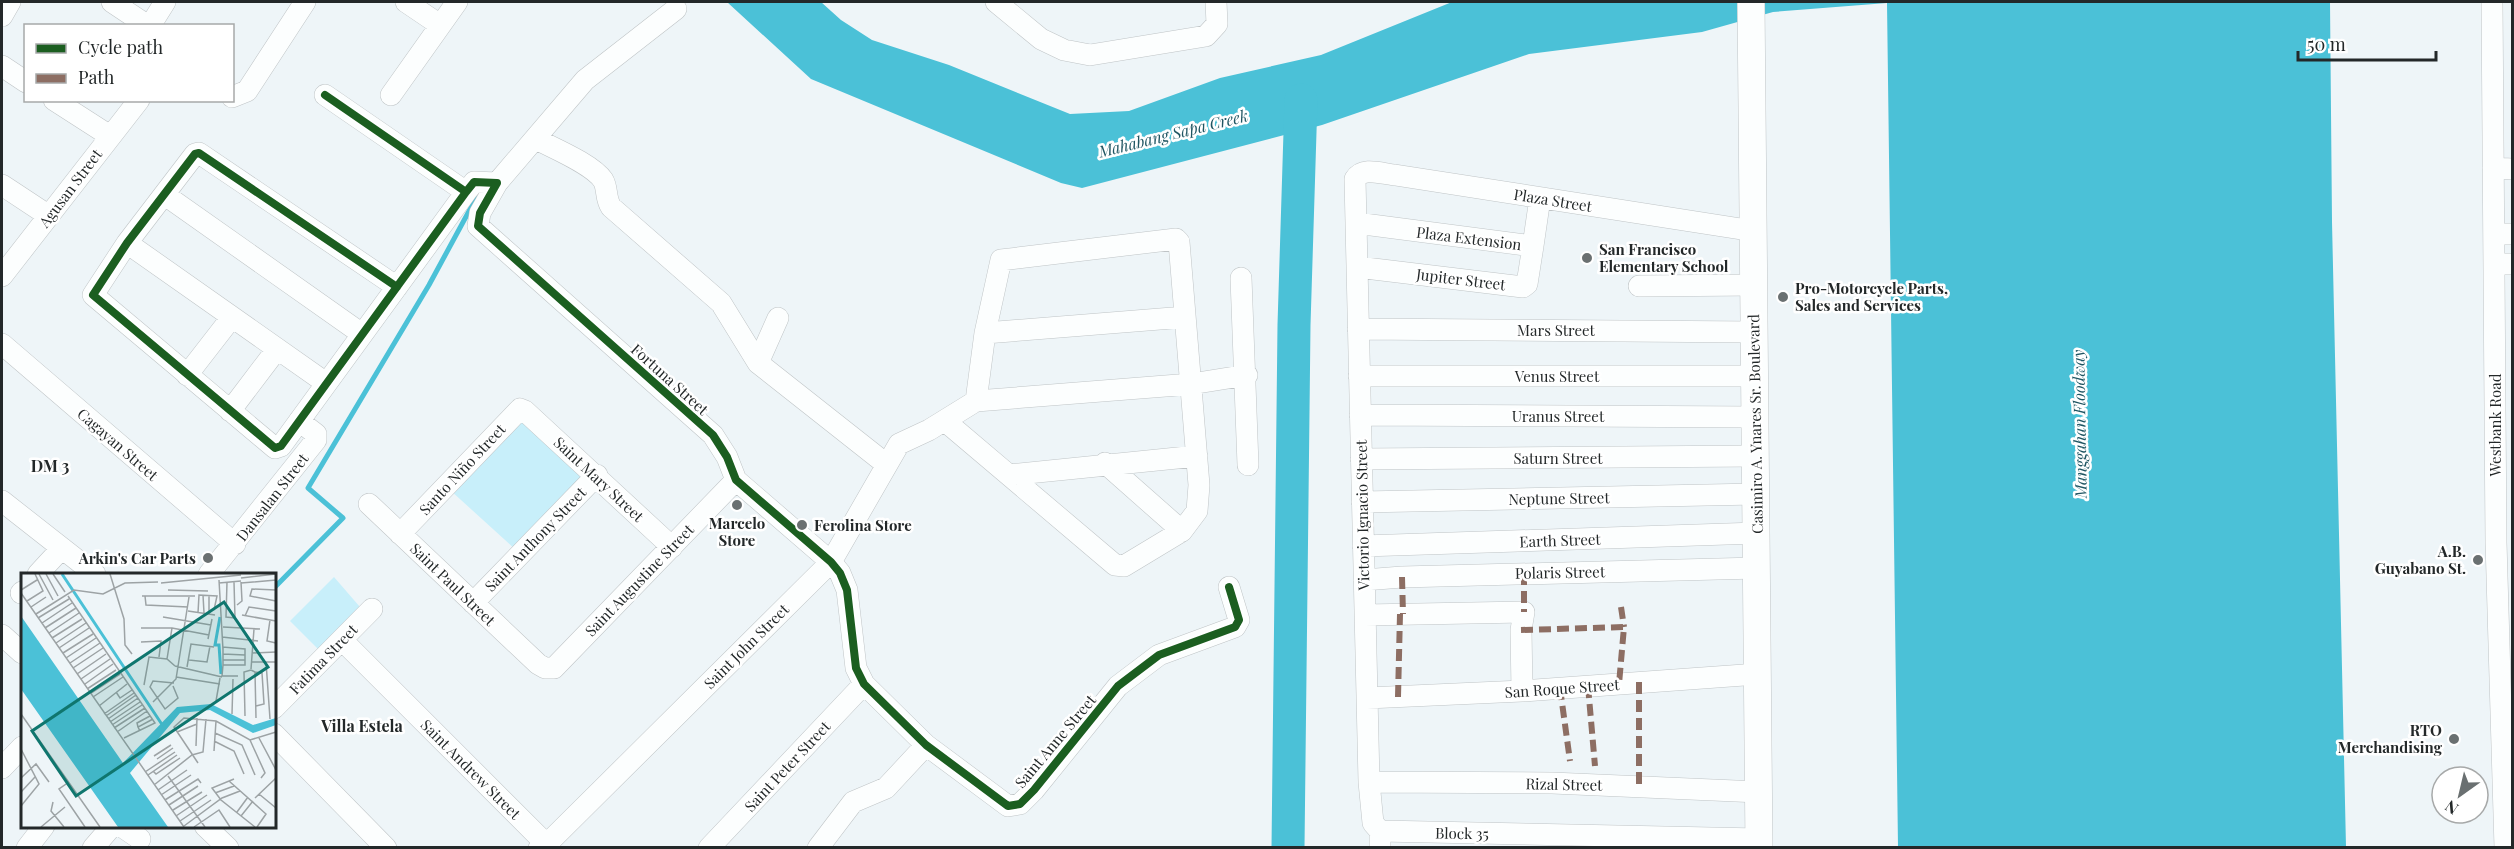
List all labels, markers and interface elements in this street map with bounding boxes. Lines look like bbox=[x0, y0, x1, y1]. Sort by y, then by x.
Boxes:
legend bbox=[24, 24, 234, 102]
scale bar bbox=[2298, 24, 2436, 62]
text: 50 m bbox=[2307, 32, 2346, 56]
text: Cycle path bbox=[78, 35, 163, 59]
text: Path bbox=[78, 65, 115, 89]
water label: Mahabang Sapa Creek bbox=[1095, 104, 1250, 162]
street label: Agusan Street bbox=[33, 144, 106, 232]
street label: Plaza Street bbox=[1512, 184, 1594, 216]
street label: Plaza Extension bbox=[1415, 222, 1523, 254]
place label: San Francisco Elementary School bbox=[1599, 239, 1729, 276]
marker: San Francisco Elementary School bbox=[1580, 251, 1594, 265]
street label: Jupiter Street bbox=[1414, 263, 1507, 294]
place label: Pro-Motorcycle Parts, Sales and Services bbox=[1795, 278, 1948, 315]
marker: Pro-Motorcycle Parts, Sales and Services bbox=[1776, 290, 1790, 304]
street label: Casimiro A. Ynares Sr. Boulevard bbox=[1743, 314, 1767, 534]
street label: Mars Street bbox=[1517, 320, 1596, 340]
street label: Fortuna Street bbox=[627, 339, 713, 419]
water label: Manggahan Floodway bbox=[2067, 349, 2091, 500]
street label: Venus Street bbox=[1514, 366, 1600, 386]
street label: Westbank Road bbox=[2485, 373, 2505, 477]
street label: Cagayan Street bbox=[73, 403, 163, 485]
street label: Uranus Street bbox=[1512, 406, 1605, 426]
street label: Santo Niño Street bbox=[415, 419, 510, 519]
street label: Saint Mary Street bbox=[550, 432, 649, 526]
street label: Victorio Ignacio Street bbox=[1351, 439, 1373, 591]
street label: Saturn Street bbox=[1513, 448, 1603, 468]
street label: Dansalan Street bbox=[231, 449, 313, 545]
district label: DM 3 bbox=[31, 455, 69, 476]
street label: Saint Anthony Street bbox=[480, 482, 591, 596]
street label: Neptune Street bbox=[1508, 487, 1610, 509]
marker: Marcelo Store bbox=[730, 498, 744, 512]
place label: Marcelo Store bbox=[709, 513, 765, 550]
place label: Ferolina Store bbox=[814, 515, 912, 535]
marker: Ferolina Store bbox=[795, 518, 809, 532]
street label: Saint Augustine Street bbox=[580, 519, 698, 640]
street label: Earth Street bbox=[1519, 529, 1602, 551]
street label: Saint Paul Street bbox=[406, 538, 500, 630]
place label: A.B. Guyabano St. bbox=[2375, 541, 2466, 578]
place label: Arkin's Car Parts bbox=[78, 548, 196, 568]
marker: Arkin's Car Parts bbox=[201, 551, 215, 565]
marker: A.B. Guyabano St. bbox=[2471, 553, 2485, 567]
street label: Polaris Street bbox=[1515, 561, 1606, 583]
inset map bbox=[21, 573, 276, 828]
street label: Saint John Street bbox=[699, 599, 793, 693]
street label: Fatima Street bbox=[285, 619, 362, 698]
street label: San Roque Street bbox=[1504, 674, 1621, 702]
street label: Saint Anne Street bbox=[1010, 690, 1100, 792]
district label: Villa Estela bbox=[320, 715, 404, 736]
street label: Saint Andrew Street bbox=[417, 715, 526, 824]
street label: Saint Peter Street bbox=[740, 716, 835, 816]
place label: RTO Merchandising bbox=[2338, 720, 2443, 757]
marker: RTO Merchandising bbox=[2447, 732, 2461, 746]
north arrow bbox=[2430, 765, 2490, 825]
street label: Rizal Street bbox=[1525, 773, 1603, 795]
text: N bbox=[2440, 796, 2462, 820]
street label: Block 35 bbox=[1435, 823, 1489, 843]

